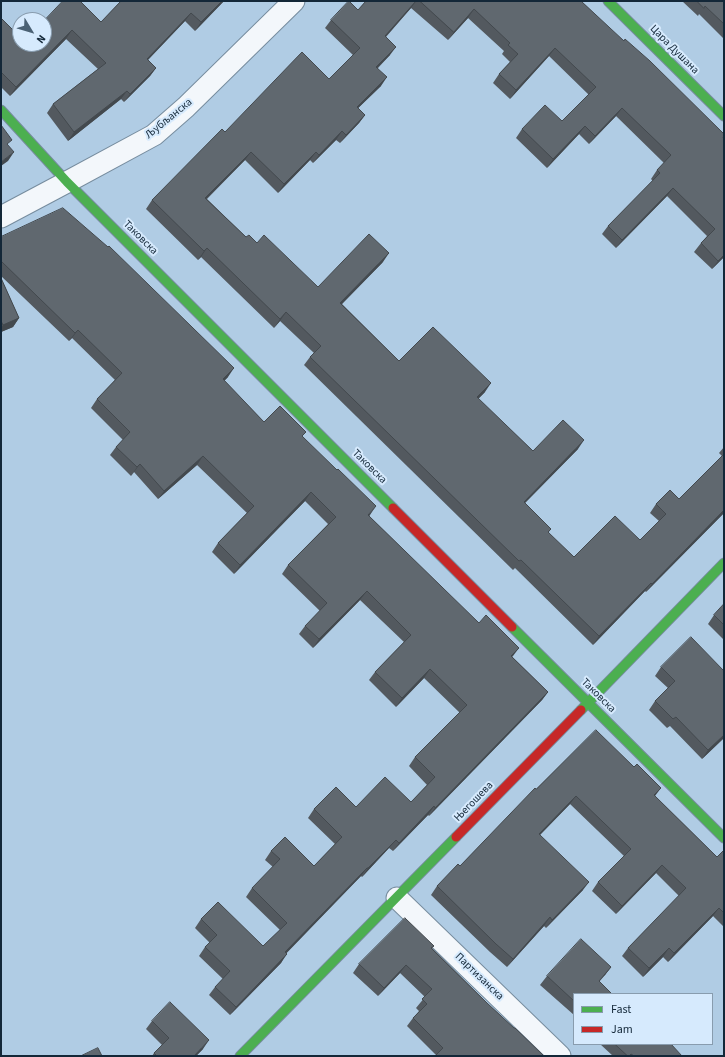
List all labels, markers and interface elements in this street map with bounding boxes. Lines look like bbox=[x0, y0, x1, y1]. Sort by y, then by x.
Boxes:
north arrow bbox=[12, 12, 52, 52]
street label: Цара Душана bbox=[647, 23, 701, 77]
text: N bbox=[33, 32, 49, 47]
street label: Љубљанска bbox=[143, 96, 195, 142]
street label: Таковска bbox=[120, 218, 160, 258]
street label: Таковска bbox=[349, 447, 389, 487]
street label: Таковска bbox=[578, 676, 618, 716]
street label: Његошева bbox=[452, 779, 496, 825]
street label: Партизанска bbox=[452, 951, 506, 1003]
legend bbox=[573, 993, 713, 1045]
text: Fast bbox=[611, 1001, 631, 1018]
text: Jam bbox=[611, 1021, 633, 1038]

